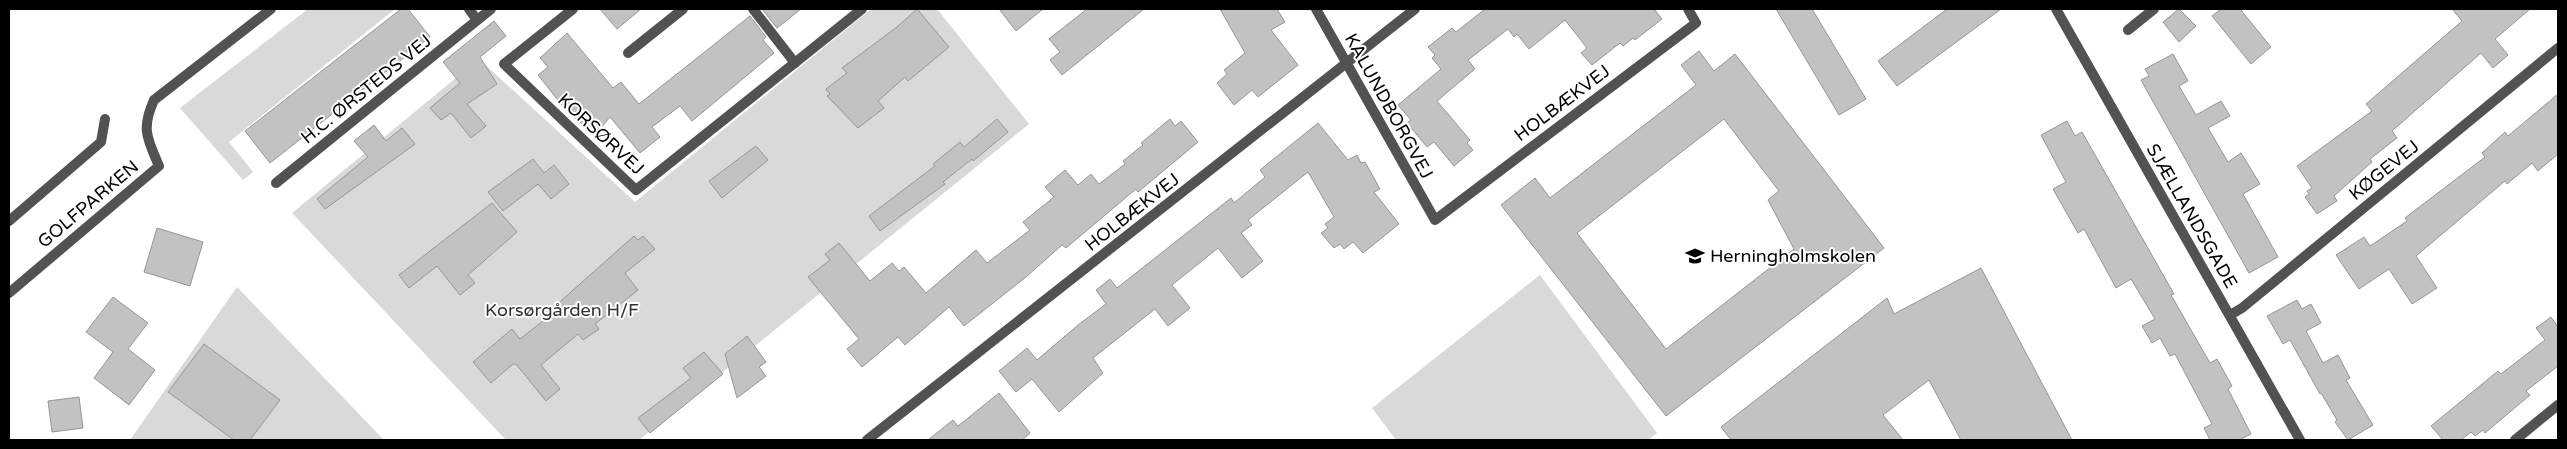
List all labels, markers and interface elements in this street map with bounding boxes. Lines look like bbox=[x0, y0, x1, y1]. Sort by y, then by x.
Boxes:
street label: H.C. ØRSTEDS VEJ bbox=[296, 30, 436, 148]
street label: KALUNDBORGVEJ bbox=[1340, 30, 1438, 182]
street label: HOLBÆKVEJ bbox=[1510, 60, 1614, 146]
street label: KORSØRVEJ bbox=[553, 88, 649, 180]
street label: KØGEVEJ bbox=[2345, 135, 2423, 205]
street label: SJÆLLANDSGADE bbox=[2142, 140, 2242, 292]
street label: GOLFPARKEN bbox=[33, 155, 143, 253]
street label: HOLBÆKVEJ bbox=[1080, 168, 1184, 256]
school or university icon: Herningholmskolen bbox=[1684, 245, 1706, 267]
place label: Herningholmskolen bbox=[1710, 245, 1876, 267]
park label: Korsørgården H/F bbox=[485, 299, 639, 321]

